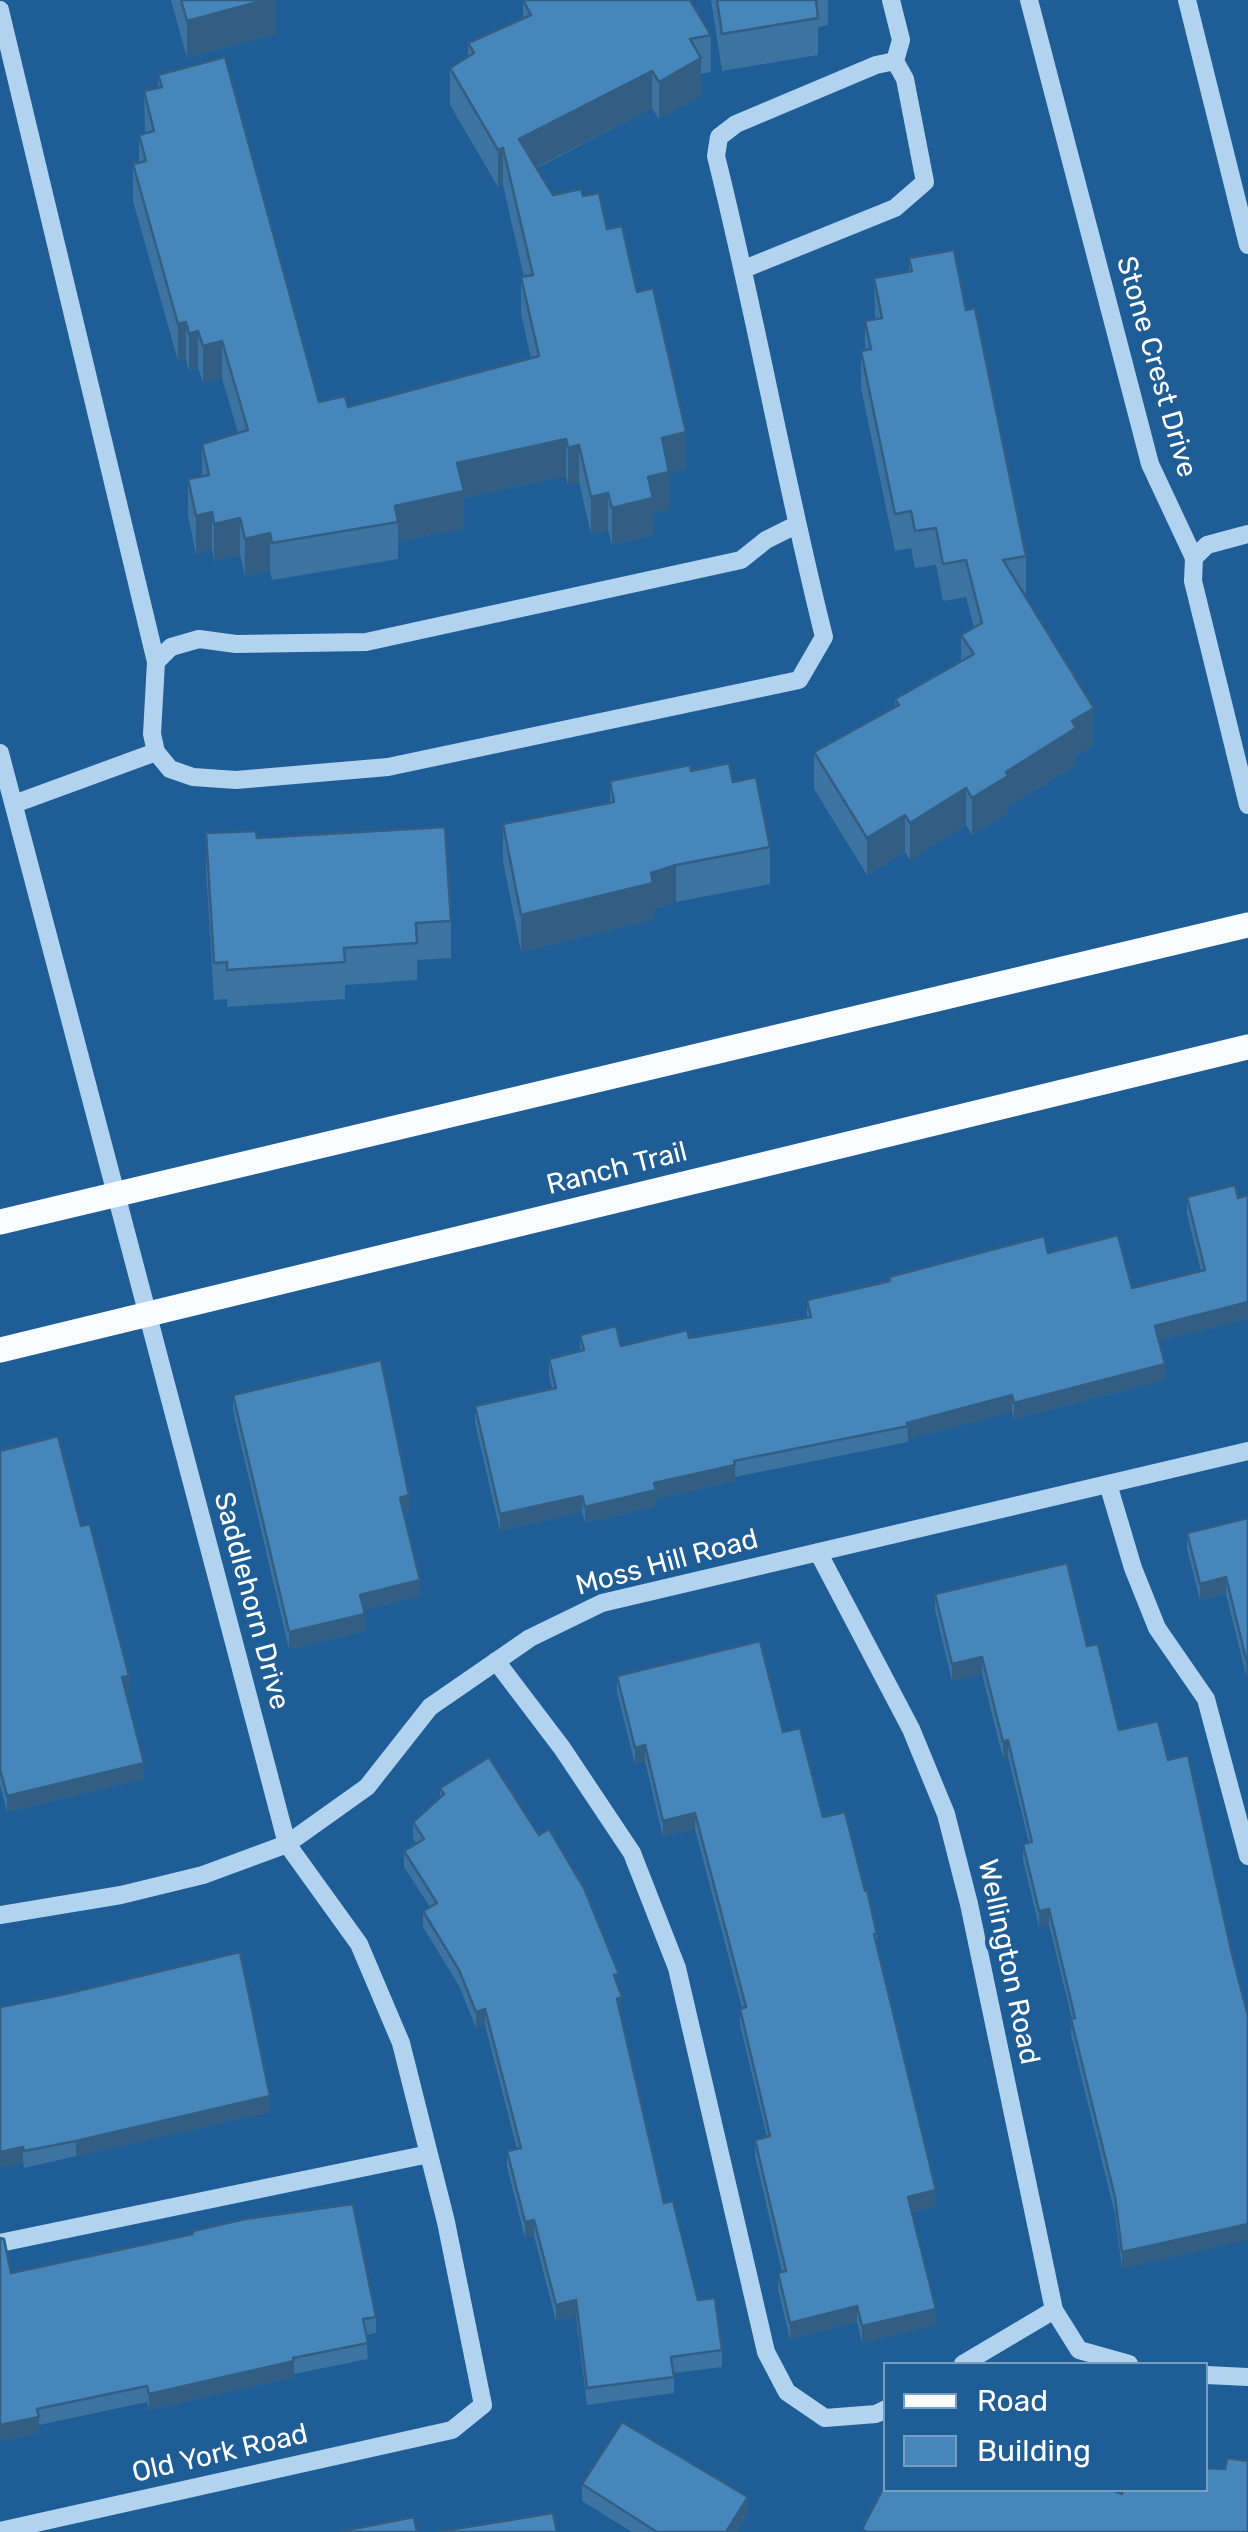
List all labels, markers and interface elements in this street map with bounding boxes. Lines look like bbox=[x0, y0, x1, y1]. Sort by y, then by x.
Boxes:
street label: Stone Crest Drive bbox=[1108, 253, 1204, 481]
street label: Ranch Trail bbox=[543, 1135, 691, 1203]
street label: Saddlehorn Drive bbox=[206, 1489, 296, 1713]
street label: Moss Hill Road bbox=[572, 1523, 762, 1603]
street label: Wellington Road bbox=[970, 1856, 1046, 2068]
legend bbox=[883, 2362, 1208, 2492]
text: Road bbox=[977, 2383, 1048, 2419]
street label: Old York Road bbox=[129, 2417, 311, 2491]
text: Building bbox=[977, 2433, 1091, 2469]

